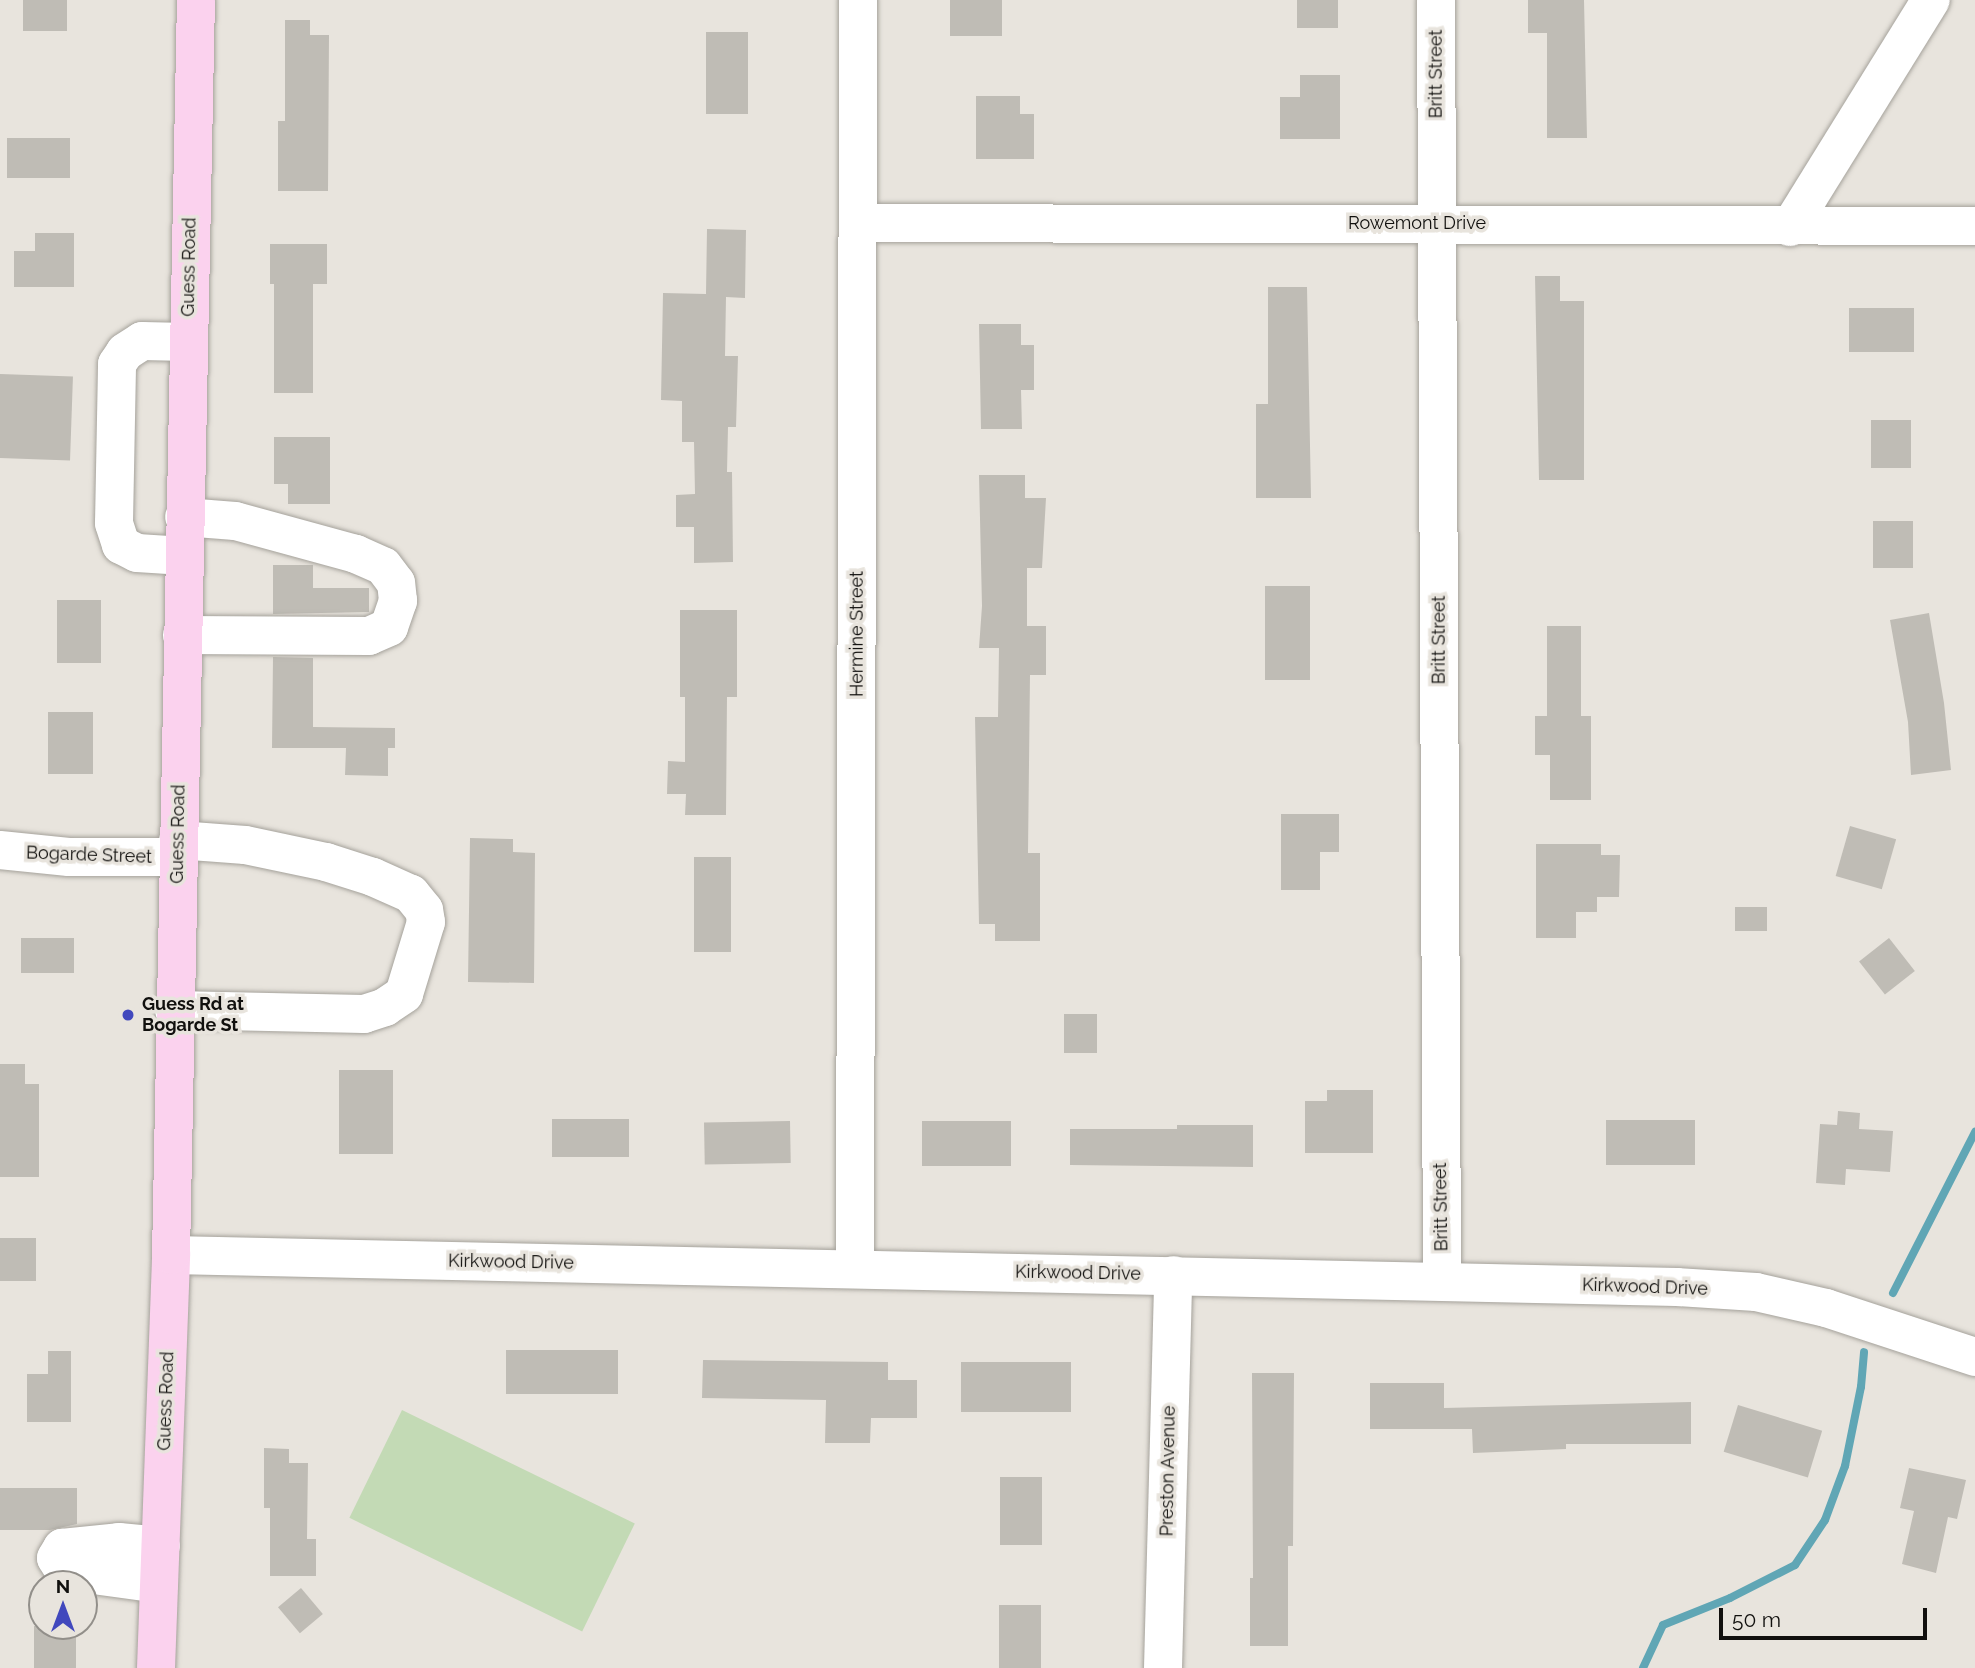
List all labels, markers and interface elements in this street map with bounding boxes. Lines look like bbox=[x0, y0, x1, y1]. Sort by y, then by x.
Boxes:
street label: Britt Street bbox=[1425, 30, 1447, 118]
street label: Rowemont Drive bbox=[1348, 212, 1486, 234]
street label: Guess Road bbox=[177, 217, 201, 317]
street label: Hermine Street bbox=[846, 571, 868, 697]
street label: Britt Street bbox=[1428, 596, 1450, 684]
street label: Guess Road bbox=[166, 784, 190, 884]
street label: Bogarde Street bbox=[26, 842, 152, 868]
place label: Guess Rd at Bogarde St bbox=[142, 994, 244, 1036]
marker: Guess Rd at Bogarde St bbox=[120, 1007, 136, 1023]
street label: Britt Street bbox=[1429, 1162, 1453, 1252]
street label: Kirkwood Drive bbox=[448, 1250, 574, 1274]
street label: Kirkwood Drive bbox=[1015, 1261, 1141, 1285]
street label: Kirkwood Drive bbox=[1582, 1274, 1708, 1300]
street label: Guess Road bbox=[153, 1351, 179, 1451]
street label: Preston Avenue bbox=[1156, 1405, 1180, 1537]
north arrow bbox=[28, 1570, 98, 1640]
text: N bbox=[56, 1575, 70, 1597]
scale bar bbox=[1723, 1594, 1931, 1638]
text: 50 m bbox=[1732, 1607, 1781, 1632]

